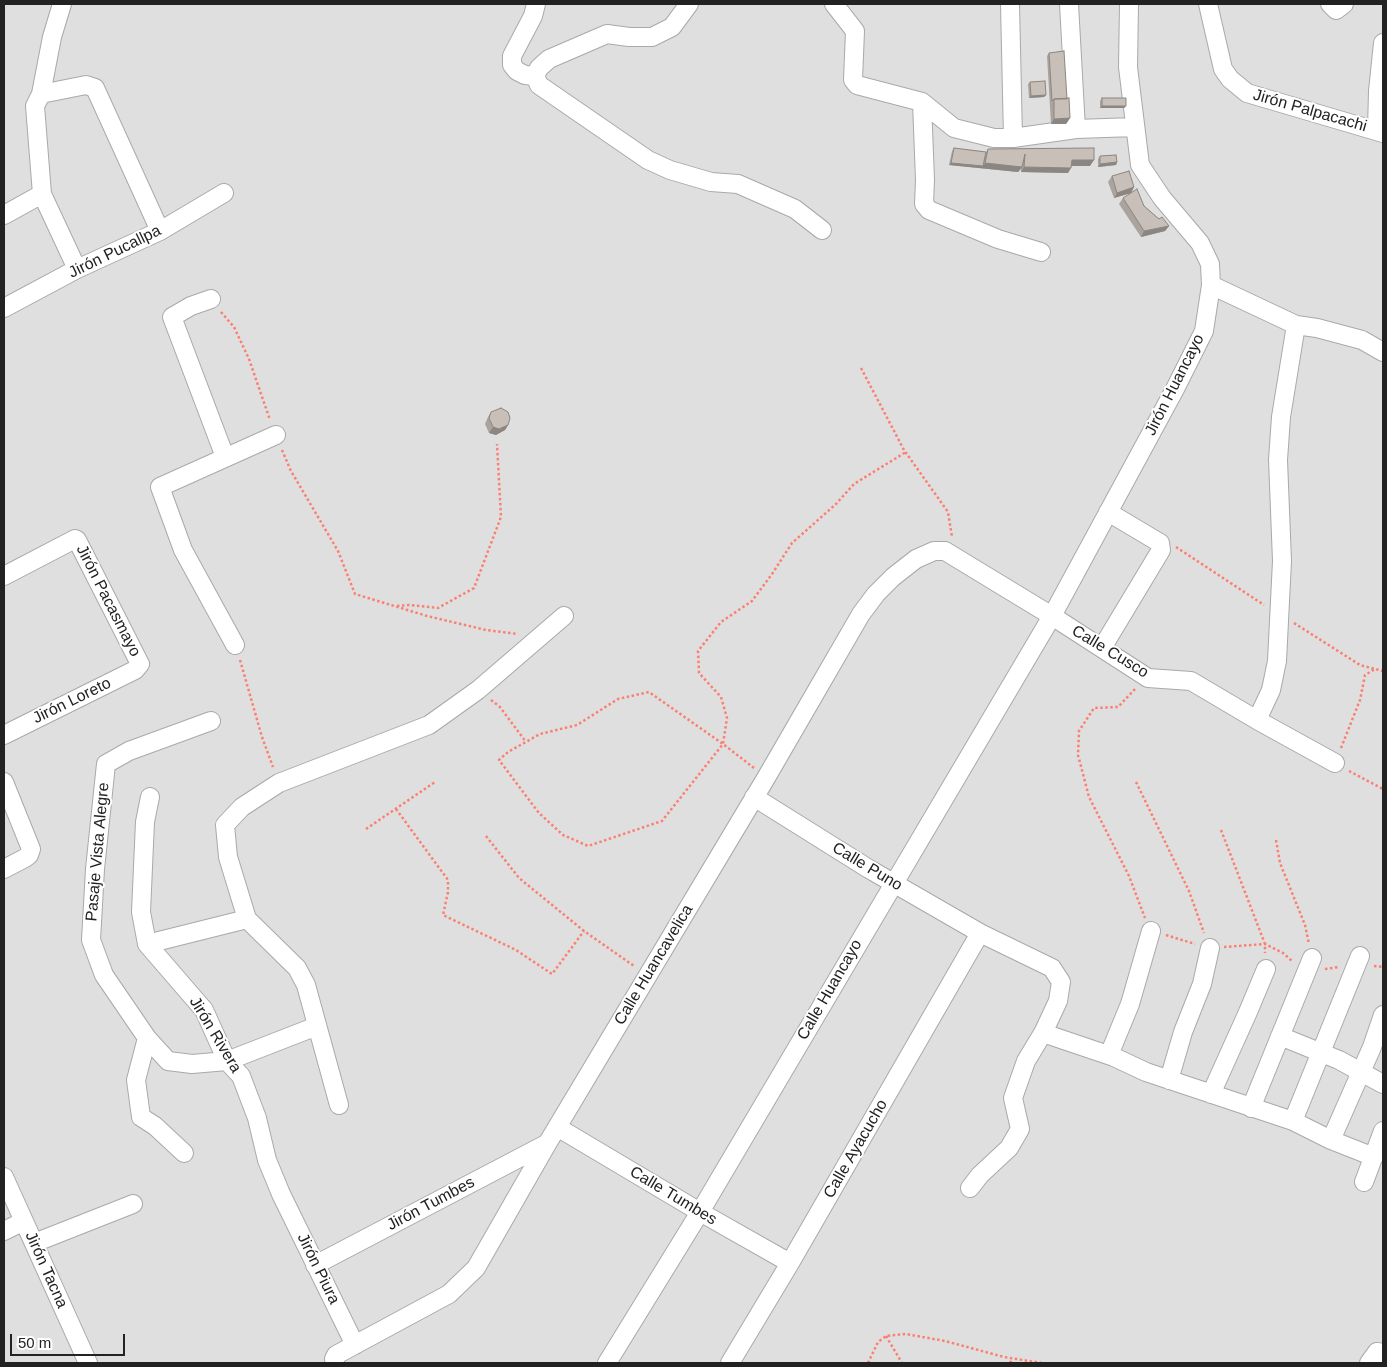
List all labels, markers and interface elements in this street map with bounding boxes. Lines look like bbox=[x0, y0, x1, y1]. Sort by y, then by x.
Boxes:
street label: Jirón Palpacachi bbox=[1251, 86, 1369, 136]
street label: Jirón Pucallpa bbox=[66, 221, 164, 283]
street label: Jirón Huancayo bbox=[1141, 331, 1209, 439]
street label: Jirón Pacasmayo bbox=[72, 542, 144, 660]
street label: Calle Cusco bbox=[1068, 622, 1152, 682]
street label: Jirón Loreto bbox=[30, 674, 114, 728]
street label: Pasaje Vista Alegre bbox=[82, 782, 114, 922]
street label: Calle Puno bbox=[829, 839, 905, 895]
street label: Calle Huancavelica bbox=[611, 901, 697, 1029]
street label: Calle Huancayo bbox=[793, 936, 867, 1044]
street label: Jirón Rivera bbox=[185, 993, 245, 1077]
street label: Calle Ayacucho bbox=[820, 1096, 892, 1202]
street label: Calle Tumbes bbox=[626, 1163, 720, 1229]
street label: Jirón Tumbes bbox=[384, 1173, 478, 1235]
street label: Jirón Tacna bbox=[21, 1229, 71, 1311]
street label: Jirón Piura bbox=[293, 1230, 343, 1308]
scale bar bbox=[12, 1324, 128, 1356]
text: 50 m bbox=[18, 1334, 51, 1351]

